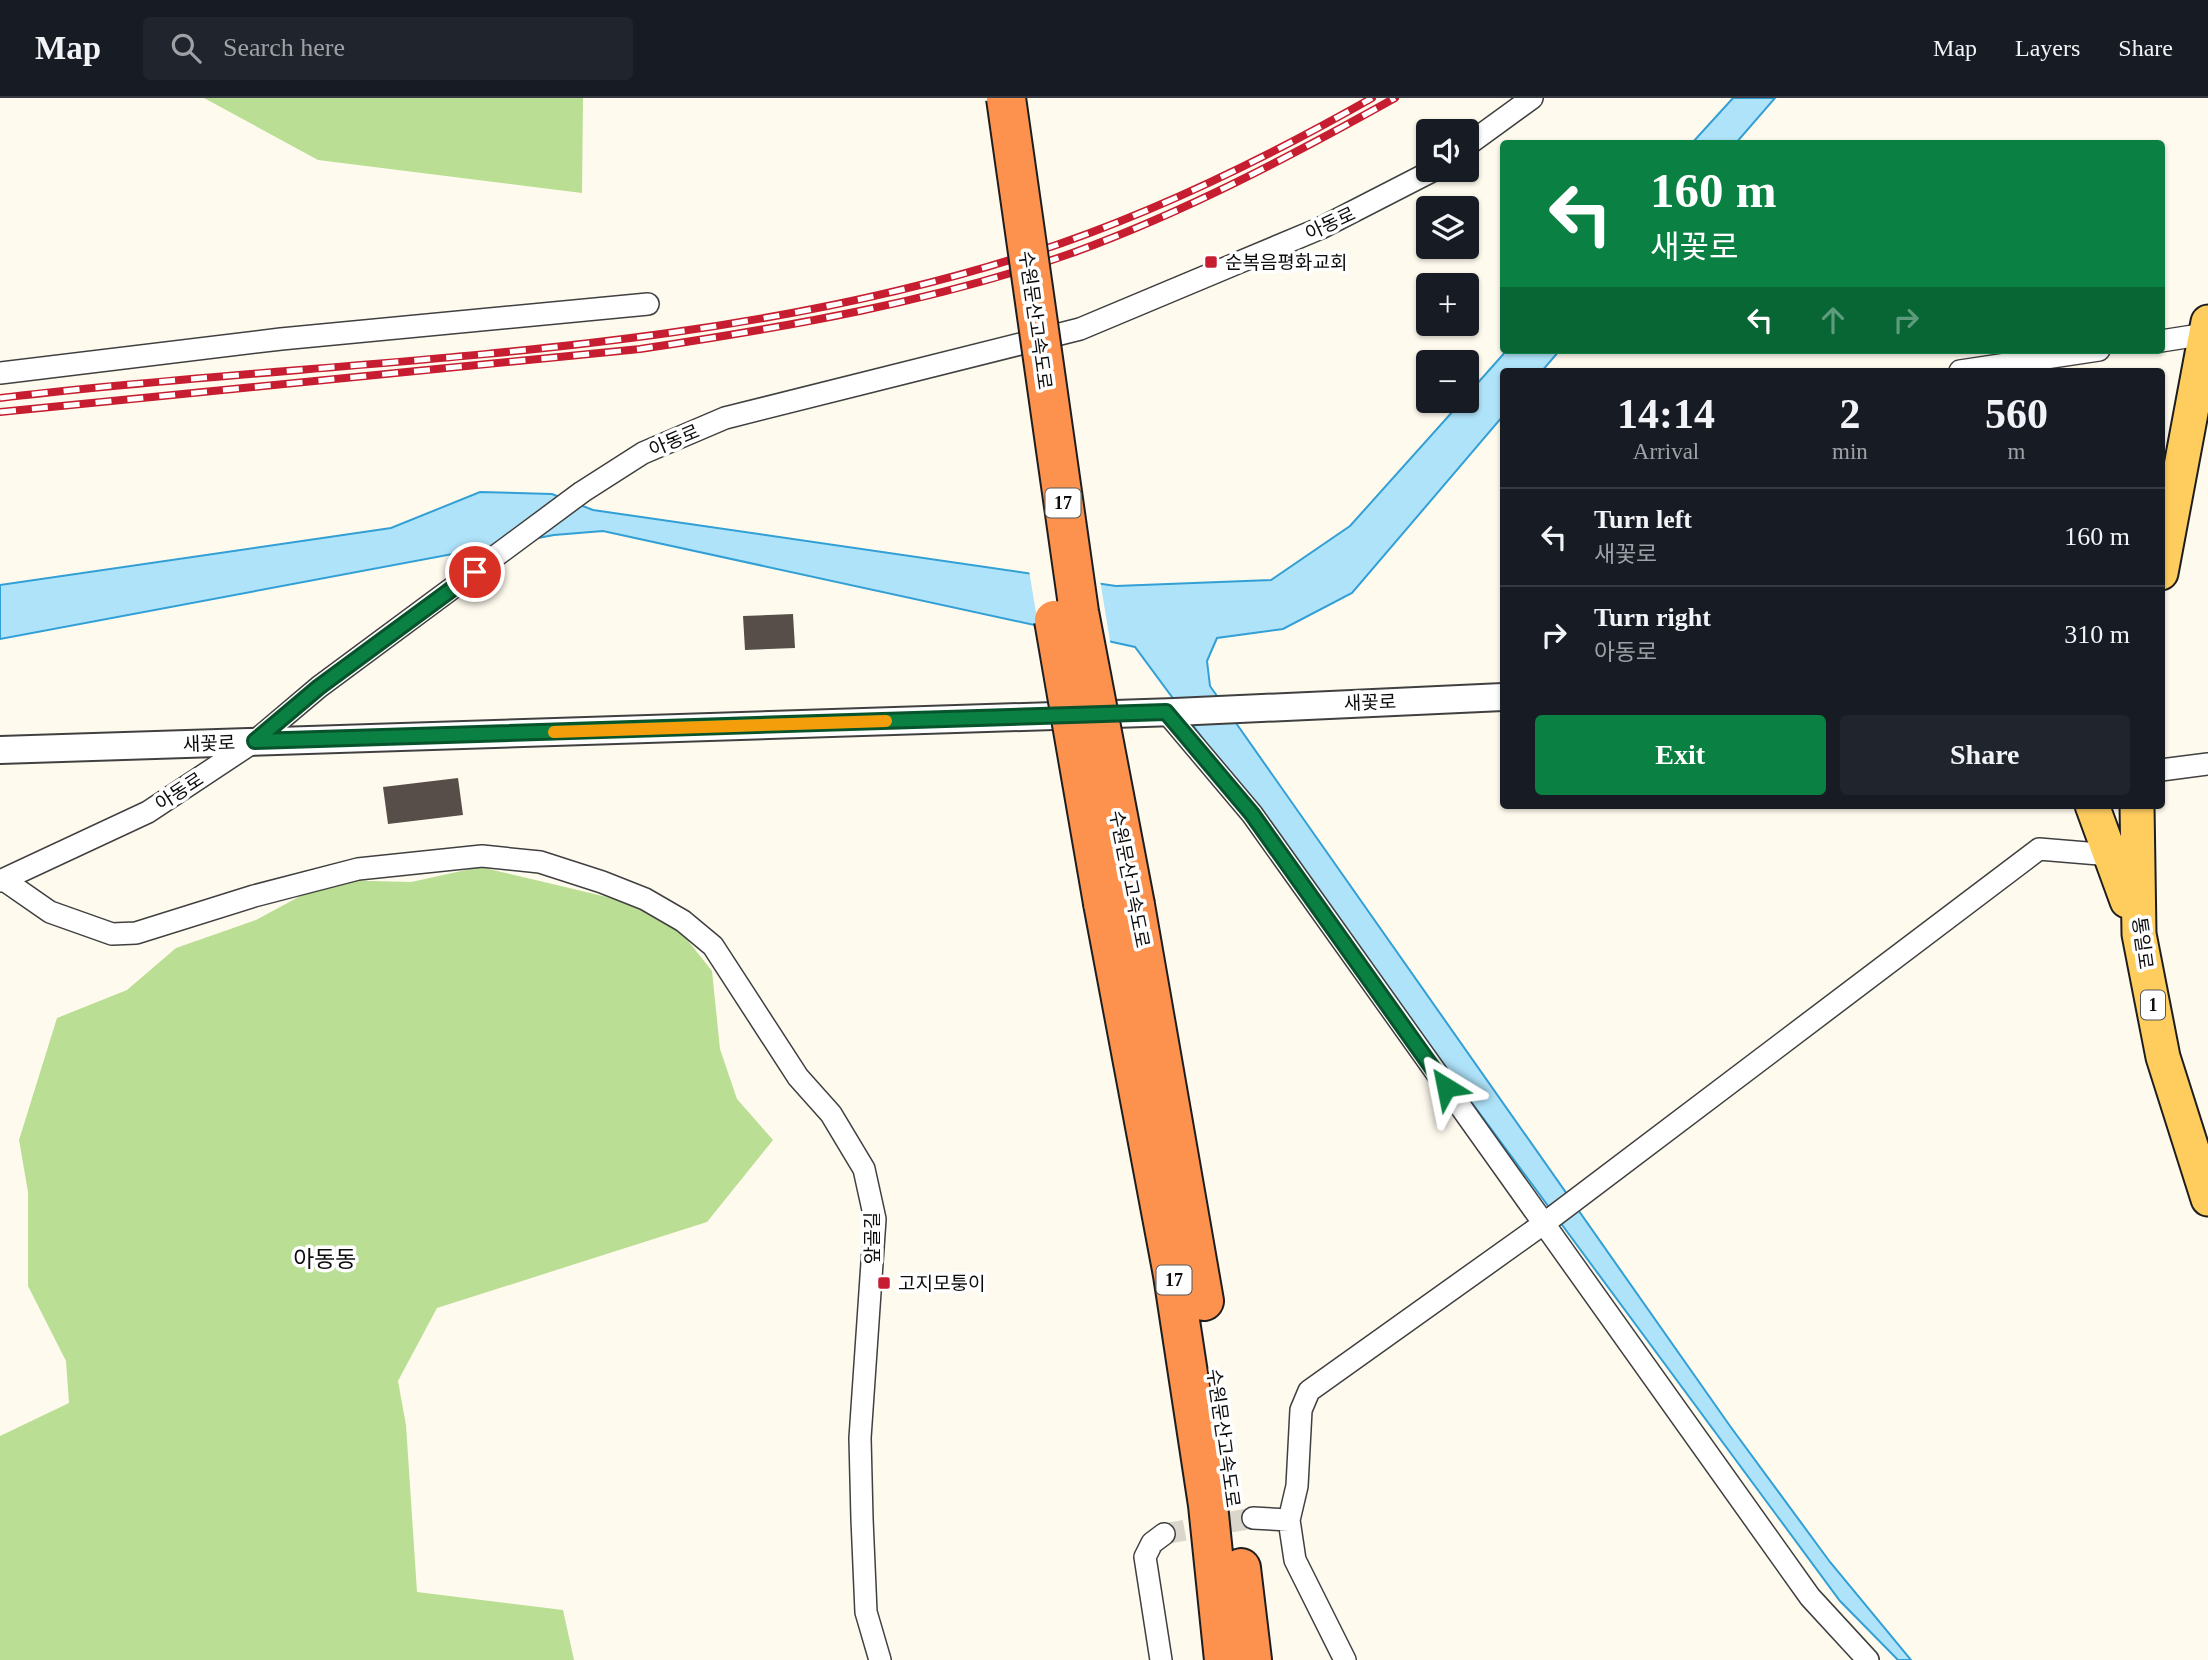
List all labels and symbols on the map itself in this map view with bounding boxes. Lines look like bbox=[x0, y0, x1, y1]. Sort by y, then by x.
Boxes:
street label: 아동로 bbox=[1302, 203, 1358, 244]
street label: 수원문산고속도로 bbox=[1015, 249, 1056, 391]
place label: 순복음평화교회 bbox=[1225, 252, 1347, 273]
marker: 순복음평화교회 bbox=[1203, 254, 1219, 270]
street label: 아동로 bbox=[646, 421, 702, 460]
road number: 17 bbox=[1046, 488, 1080, 517]
pin bbox=[445, 542, 505, 602]
street label: 새꽃로 bbox=[1343, 691, 1397, 714]
street label: 새꽃로 bbox=[182, 732, 236, 755]
street label: 아동로 bbox=[152, 768, 207, 815]
street label: 수원문산고속도로 bbox=[1106, 808, 1153, 950]
street label: 통일로 bbox=[2128, 916, 2157, 971]
road number: 1 bbox=[2141, 991, 2165, 1020]
position arrow bbox=[1409, 1050, 1483, 1124]
street label: 앞골길 bbox=[862, 1212, 883, 1264]
district label: 아동동 bbox=[293, 1247, 357, 1272]
road number: 17 bbox=[1156, 1266, 1192, 1294]
place label: 고지모퉁이 bbox=[898, 1273, 985, 1294]
marker: 고지모퉁이 bbox=[876, 1275, 892, 1291]
street label: 수원문산고속도로 bbox=[1203, 1367, 1244, 1509]

